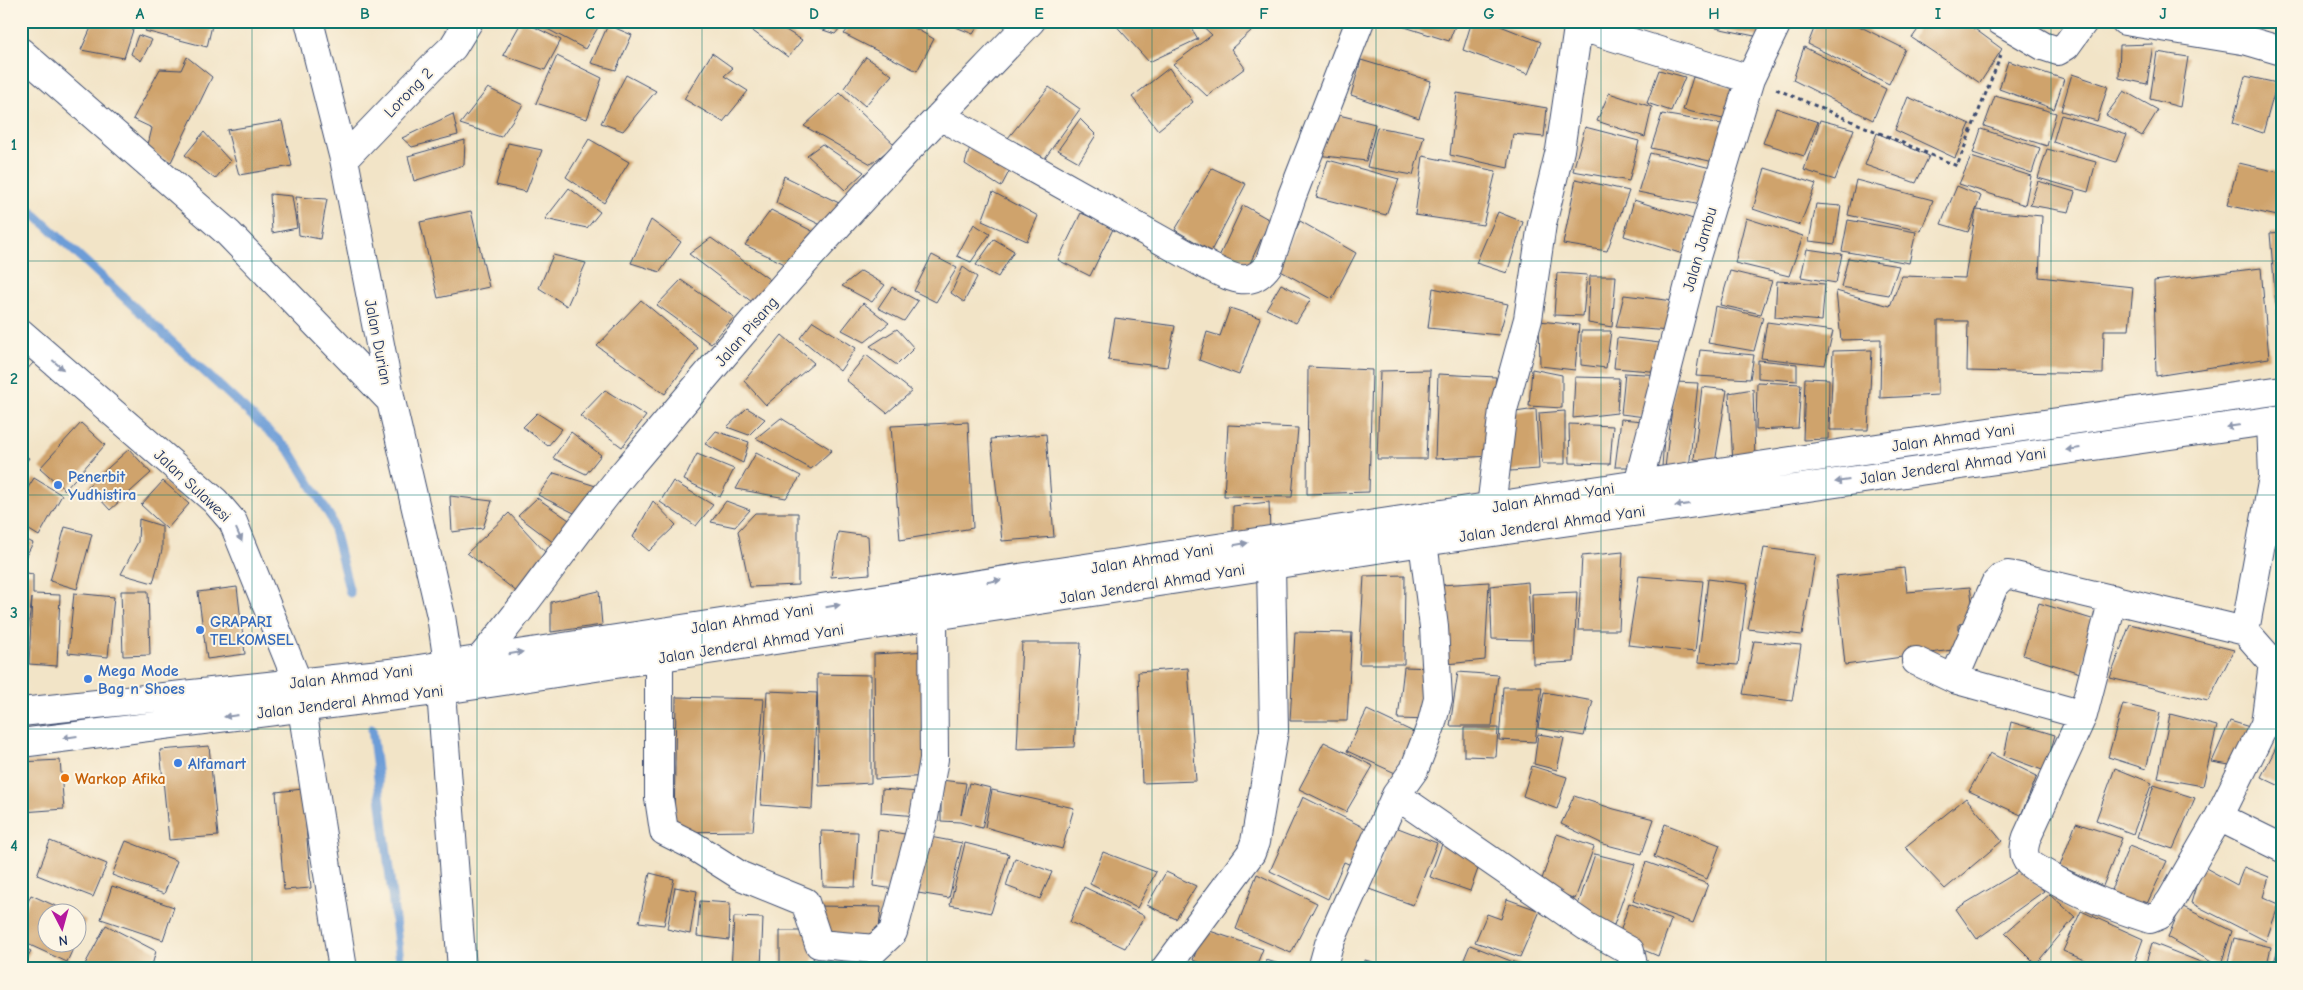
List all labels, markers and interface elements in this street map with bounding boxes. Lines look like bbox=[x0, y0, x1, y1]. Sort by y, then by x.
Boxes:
text: A bbox=[136, 5, 145, 23]
text: B bbox=[360, 5, 370, 23]
text: C bbox=[585, 5, 595, 23]
text: D bbox=[809, 5, 819, 23]
text: E bbox=[1034, 5, 1044, 23]
text: F bbox=[1259, 5, 1269, 23]
text: G bbox=[1483, 5, 1495, 23]
text: H bbox=[1708, 5, 1720, 23]
text: I bbox=[1935, 5, 1941, 23]
text: J bbox=[2159, 5, 2167, 23]
street label: Lorong 2 bbox=[381, 64, 437, 121]
text: 1 bbox=[11, 136, 17, 154]
street label: Jalan Jambu bbox=[1679, 205, 1721, 294]
street label: Jalan Pisang bbox=[712, 293, 782, 370]
street label: Jalan Durian bbox=[361, 298, 395, 387]
one-way arrow bbox=[52, 359, 64, 370]
text: 2 bbox=[10, 370, 18, 388]
street label: Jalan Ahmad Yani bbox=[1890, 420, 2016, 456]
one-way arrow bbox=[2225, 422, 2241, 430]
street label: Jalan Jenderal Ahmad Yani bbox=[1859, 444, 2047, 488]
one-way arrow bbox=[2064, 445, 2080, 453]
street label: Jalan Sulawesi bbox=[150, 446, 234, 526]
place label: Penerbit Yudhistira bbox=[68, 468, 136, 504]
one-way arrow bbox=[1834, 477, 1850, 485]
marker: Penerbit Yudhistira bbox=[52, 479, 64, 491]
street label: Jalan Ahmad Yani bbox=[1491, 479, 1616, 517]
one-way arrow bbox=[1673, 501, 1689, 509]
street label: Jalan Jenderal Ahmad Yani bbox=[1458, 502, 1646, 546]
one-way arrow bbox=[236, 528, 244, 542]
street label: Jalan Ahmad Yani bbox=[1090, 540, 1215, 578]
one-way arrow bbox=[1233, 540, 1249, 548]
street label: Jalan Jenderal Ahmad Yani bbox=[1058, 560, 1246, 608]
one-way arrow bbox=[986, 577, 1002, 585]
street label: Jalan Ahmad Yani bbox=[690, 600, 815, 638]
one-way arrow bbox=[825, 601, 841, 609]
text: 3 bbox=[10, 604, 18, 622]
place label: GRAPARI TELKOMSEL bbox=[210, 613, 294, 649]
street label: Jalan Jenderal Ahmad Yani bbox=[657, 620, 845, 668]
marker: GRAPARI TELKOMSEL bbox=[194, 624, 206, 636]
one-way arrow bbox=[509, 649, 525, 657]
place label: Mega Mode Bag n Shoes bbox=[98, 662, 185, 698]
street label: Jalan Ahmad Yani bbox=[289, 662, 414, 692]
marker: Mega Mode Bag n Shoes bbox=[82, 673, 94, 685]
street label: Jalan Jenderal Ahmad Yani bbox=[256, 682, 444, 722]
one-way arrow bbox=[222, 712, 238, 720]
one-way arrow bbox=[61, 733, 77, 741]
place label: Alfamart bbox=[188, 755, 247, 773]
marker: Alfamart bbox=[172, 757, 184, 769]
place label: Warkop Afika bbox=[75, 770, 166, 788]
marker: Warkop Afika bbox=[59, 772, 71, 784]
text: 4 bbox=[10, 837, 18, 855]
north arrow bbox=[38, 902, 88, 952]
text: N bbox=[58, 932, 69, 949]

